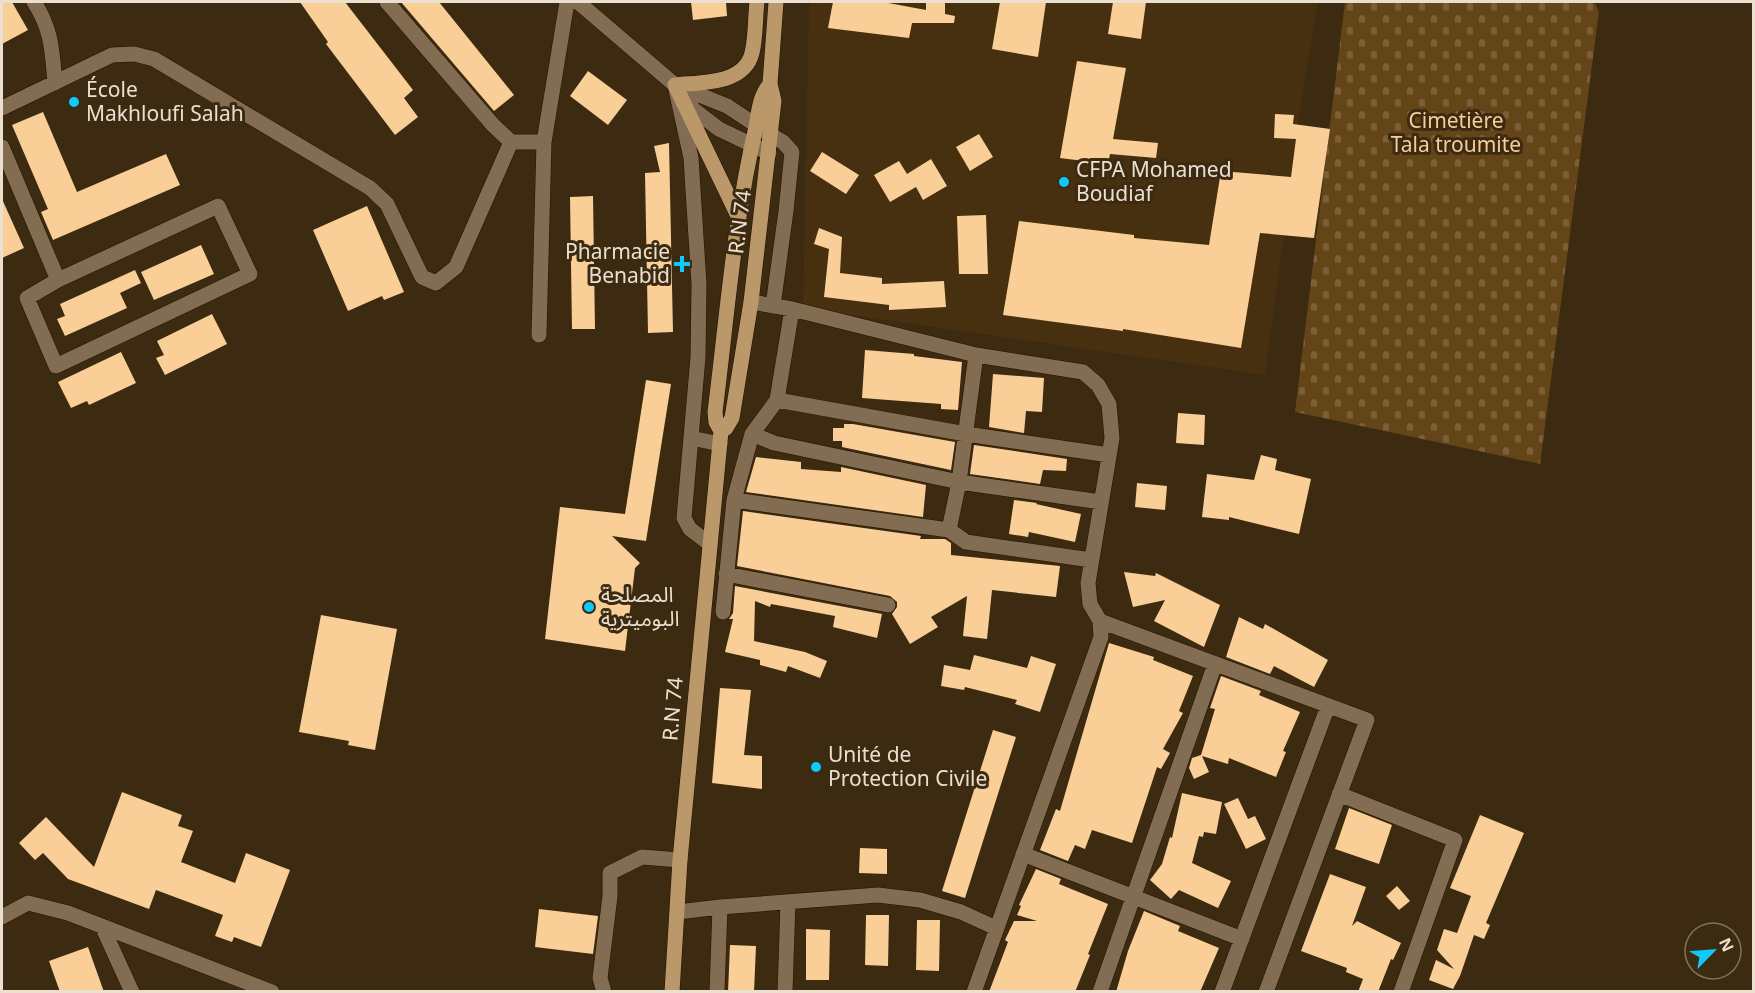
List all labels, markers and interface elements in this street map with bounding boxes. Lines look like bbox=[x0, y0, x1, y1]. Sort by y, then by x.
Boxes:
place label: École Makhloufi Salah bbox=[86, 75, 244, 127]
marker: École Makhloufi Salah bbox=[67, 95, 81, 109]
park label: Cimetière Tala troumite bbox=[1391, 106, 1521, 158]
place label: CFPA Mohamed Boudiaf bbox=[1076, 155, 1232, 207]
marker: CFPA Mohamed Boudiaf bbox=[1057, 175, 1071, 189]
street label: R.N 74 bbox=[721, 188, 757, 255]
place label: Pharmacie Benabid bbox=[565, 237, 670, 289]
marker: Pharmacie Benabid bbox=[675, 257, 689, 271]
place label: المصلحة البوميترية bbox=[601, 580, 679, 632]
marker: المصلحة البوميترية bbox=[582, 600, 596, 614]
street label: R.N 74 bbox=[655, 676, 689, 742]
place label: Unité de Protection Civile bbox=[828, 740, 987, 792]
marker: Unité de Protection Civile bbox=[809, 760, 823, 774]
north arrow bbox=[1683, 921, 1743, 981]
text: N bbox=[1714, 934, 1739, 955]

